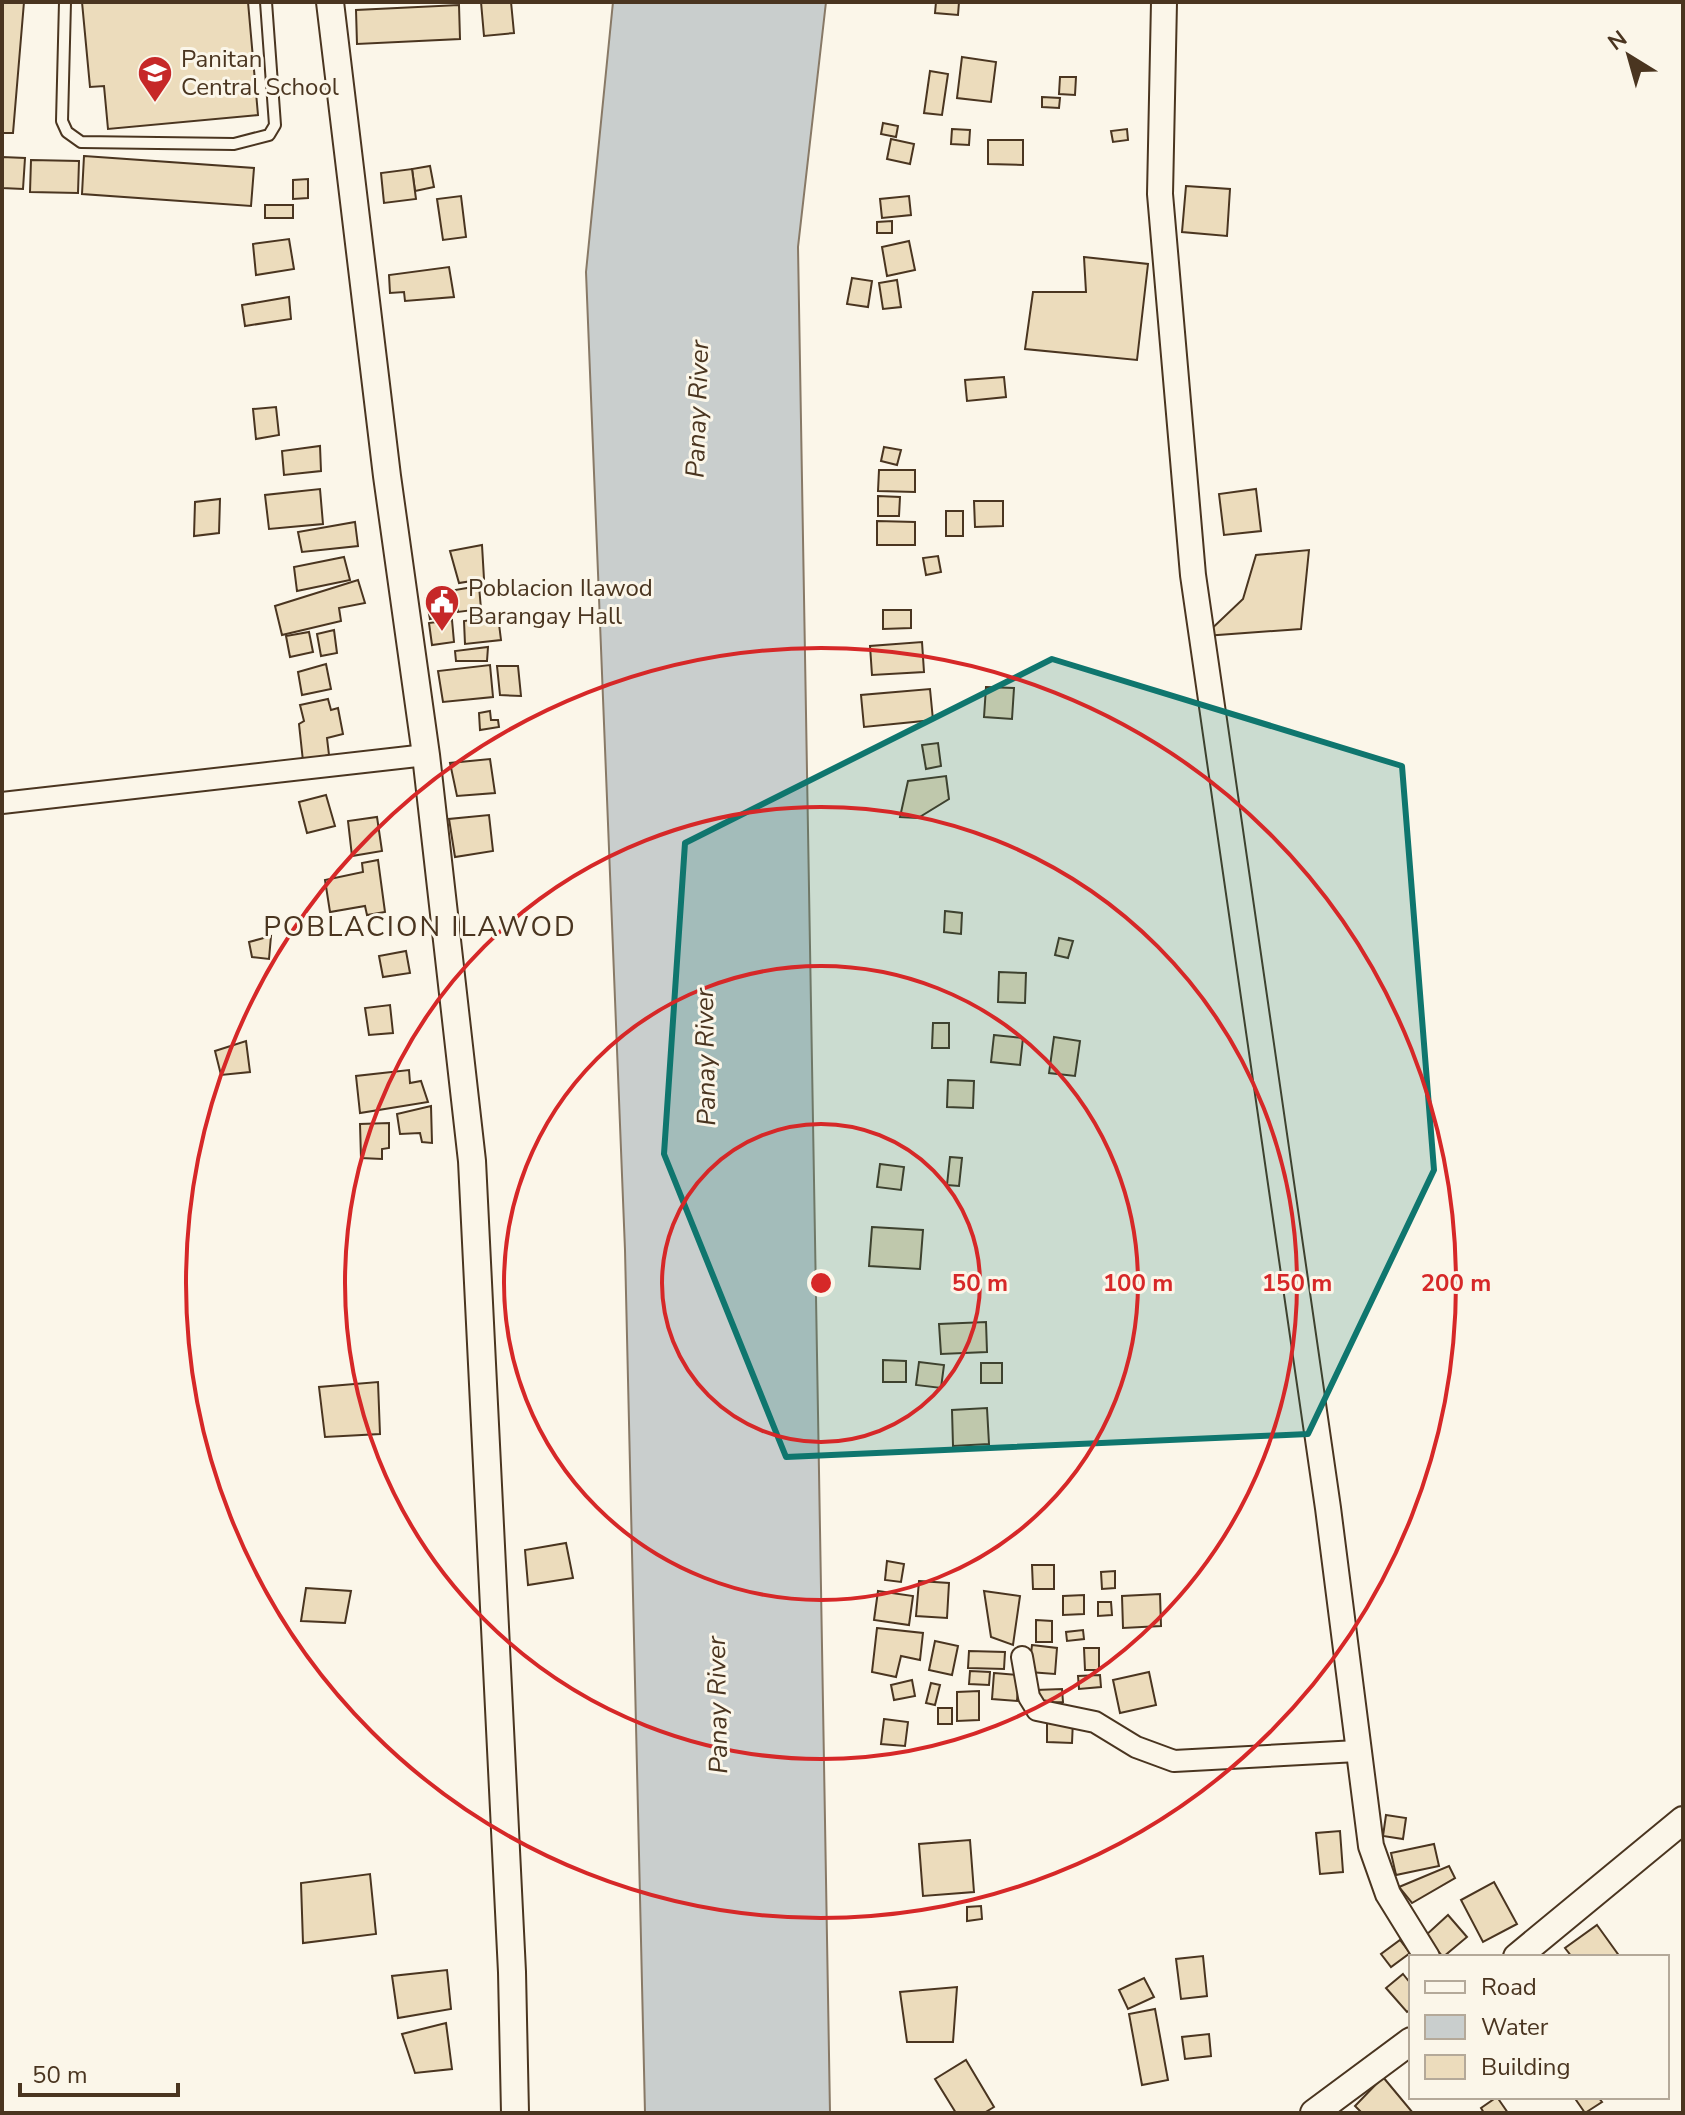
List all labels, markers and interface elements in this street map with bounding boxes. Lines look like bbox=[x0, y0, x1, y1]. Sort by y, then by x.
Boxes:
north arrow bbox=[1589, 16, 1669, 96]
text: N bbox=[1602, 24, 1633, 58]
place label: Panitan Central School bbox=[181, 43, 339, 103]
school or university icon: Panitan Central School bbox=[136, 54, 174, 104]
water label: Panay River bbox=[678, 339, 717, 479]
place label: Poblacion Ilawod Barangay Hall bbox=[468, 572, 653, 632]
public building icon: Poblacion Ilawod Barangay Hall bbox=[423, 583, 461, 633]
district label: POBLACION ILAWOD bbox=[263, 908, 577, 946]
water label: Panay River bbox=[687, 987, 724, 1126]
text: 50 m bbox=[952, 1267, 1008, 1299]
text: 100 m bbox=[1103, 1267, 1173, 1299]
text: 150 m bbox=[1262, 1267, 1332, 1299]
text: 200 m bbox=[1421, 1267, 1491, 1299]
centre of rings bbox=[807, 1269, 835, 1297]
water label: Panay River bbox=[699, 1635, 736, 1774]
legend bbox=[1409, 1955, 1669, 2099]
text: Road bbox=[1481, 1971, 1537, 2003]
text: Water bbox=[1481, 2011, 1549, 2043]
scale bar bbox=[20, 2047, 178, 2097]
text: Building bbox=[1481, 2051, 1571, 2083]
text: 50 m bbox=[32, 2059, 88, 2091]

